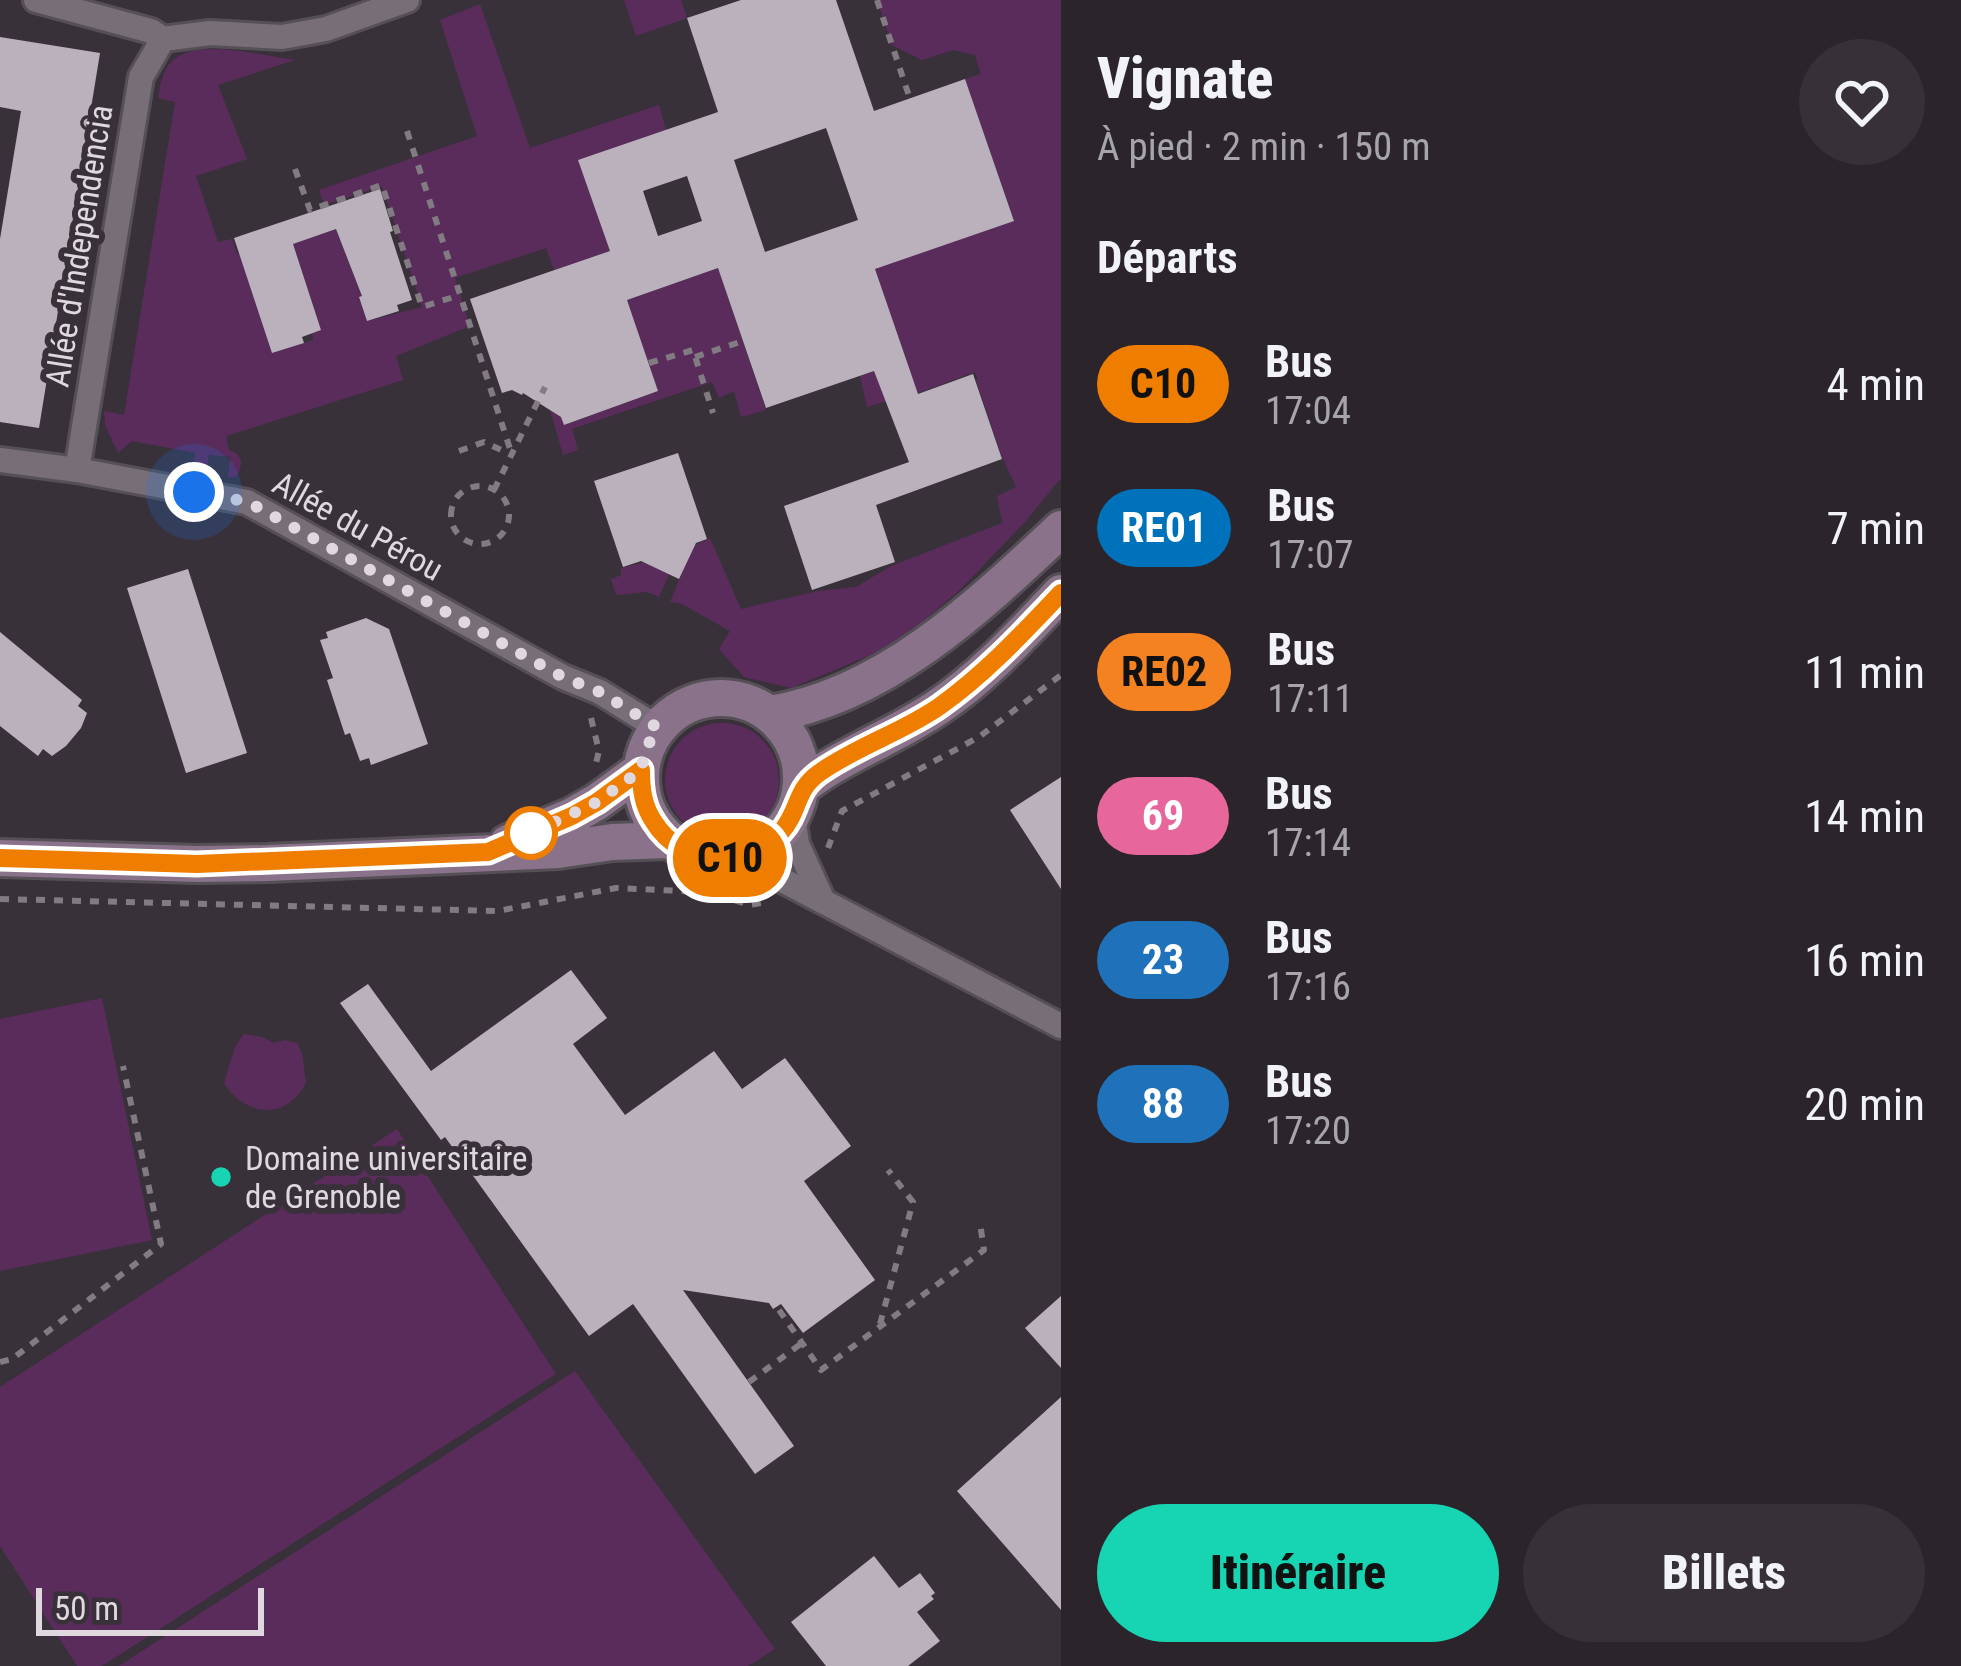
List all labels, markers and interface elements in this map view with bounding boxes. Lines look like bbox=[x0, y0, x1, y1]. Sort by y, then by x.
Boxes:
button: heart bbox=[1799, 39, 1925, 165]
text: Vignate bbox=[1097, 45, 1274, 112]
street label: Allée d'Independencia bbox=[37, 102, 121, 390]
text: À pied · 2 min · 150 m bbox=[1097, 124, 1431, 170]
text: Départs bbox=[1097, 231, 1238, 284]
text: Bus bbox=[1265, 335, 1333, 388]
text: 4 min bbox=[1826, 358, 1925, 411]
text: C10 bbox=[1130, 359, 1196, 408]
text: 17:04 bbox=[1265, 388, 1351, 434]
your location bbox=[164, 462, 224, 522]
street label: Allée du Pérou bbox=[266, 463, 450, 589]
text: Bus bbox=[1267, 479, 1335, 532]
text: 7 min bbox=[1826, 502, 1925, 555]
text: RE01 bbox=[1121, 503, 1207, 552]
text: 17:07 bbox=[1267, 532, 1353, 578]
text: Bus bbox=[1267, 623, 1335, 676]
text: 11 min bbox=[1804, 646, 1925, 699]
text: RE02 bbox=[1121, 647, 1207, 696]
text: 17:11 bbox=[1267, 676, 1353, 722]
text: Bus bbox=[1265, 767, 1333, 820]
text: 14 min bbox=[1804, 790, 1925, 843]
text: 69 bbox=[1142, 791, 1184, 840]
unlabelled marker bbox=[506, 808, 556, 858]
line badge: C10 bbox=[661, 819, 799, 897]
text: 17:14 bbox=[1265, 820, 1351, 866]
text: C10 bbox=[697, 833, 763, 882]
text: Bus bbox=[1265, 911, 1333, 964]
text: 16 min bbox=[1804, 934, 1925, 987]
text: 23 bbox=[1142, 935, 1184, 984]
text: 17:16 bbox=[1265, 964, 1351, 1010]
text: Bus bbox=[1265, 1055, 1333, 1108]
text: 20 min bbox=[1804, 1078, 1925, 1131]
text: 88 bbox=[1142, 1079, 1184, 1128]
text: 17:20 bbox=[1265, 1108, 1351, 1154]
place label: Domaine universitaire de Grenoble bbox=[245, 1139, 528, 1216]
marker: Domaine universitaire de Grenoble bbox=[208, 1164, 234, 1190]
button: Itinéraire bbox=[1097, 1504, 1499, 1642]
button: Billets bbox=[1523, 1504, 1925, 1642]
scale bar bbox=[36, 1582, 264, 1635]
text: 50 m bbox=[54, 1589, 119, 1628]

